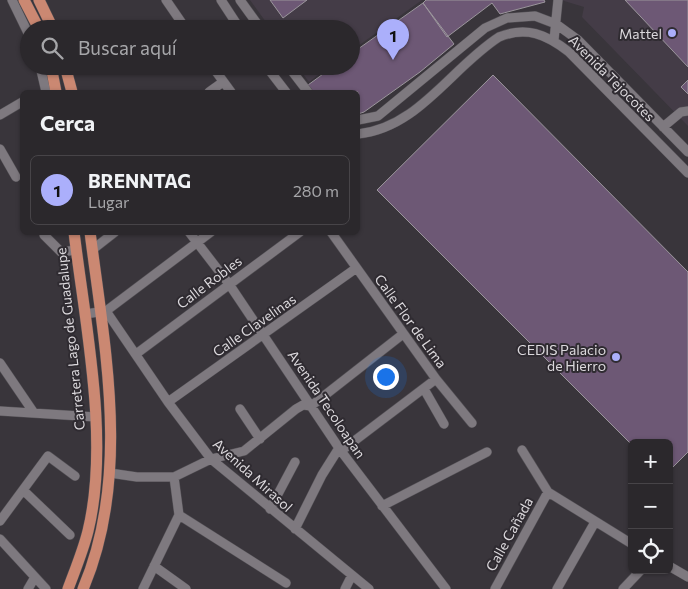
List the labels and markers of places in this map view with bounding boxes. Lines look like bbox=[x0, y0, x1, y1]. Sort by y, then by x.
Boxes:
pin: 1 bbox=[377, 19, 409, 60]
place label: Mattel bbox=[619, 25, 662, 42]
marker: Mattel bbox=[666, 27, 678, 39]
place label: CEDIS Palacio de Hierro bbox=[517, 341, 606, 374]
marker: CEDIS Palacio de Hierro bbox=[610, 351, 622, 363]

